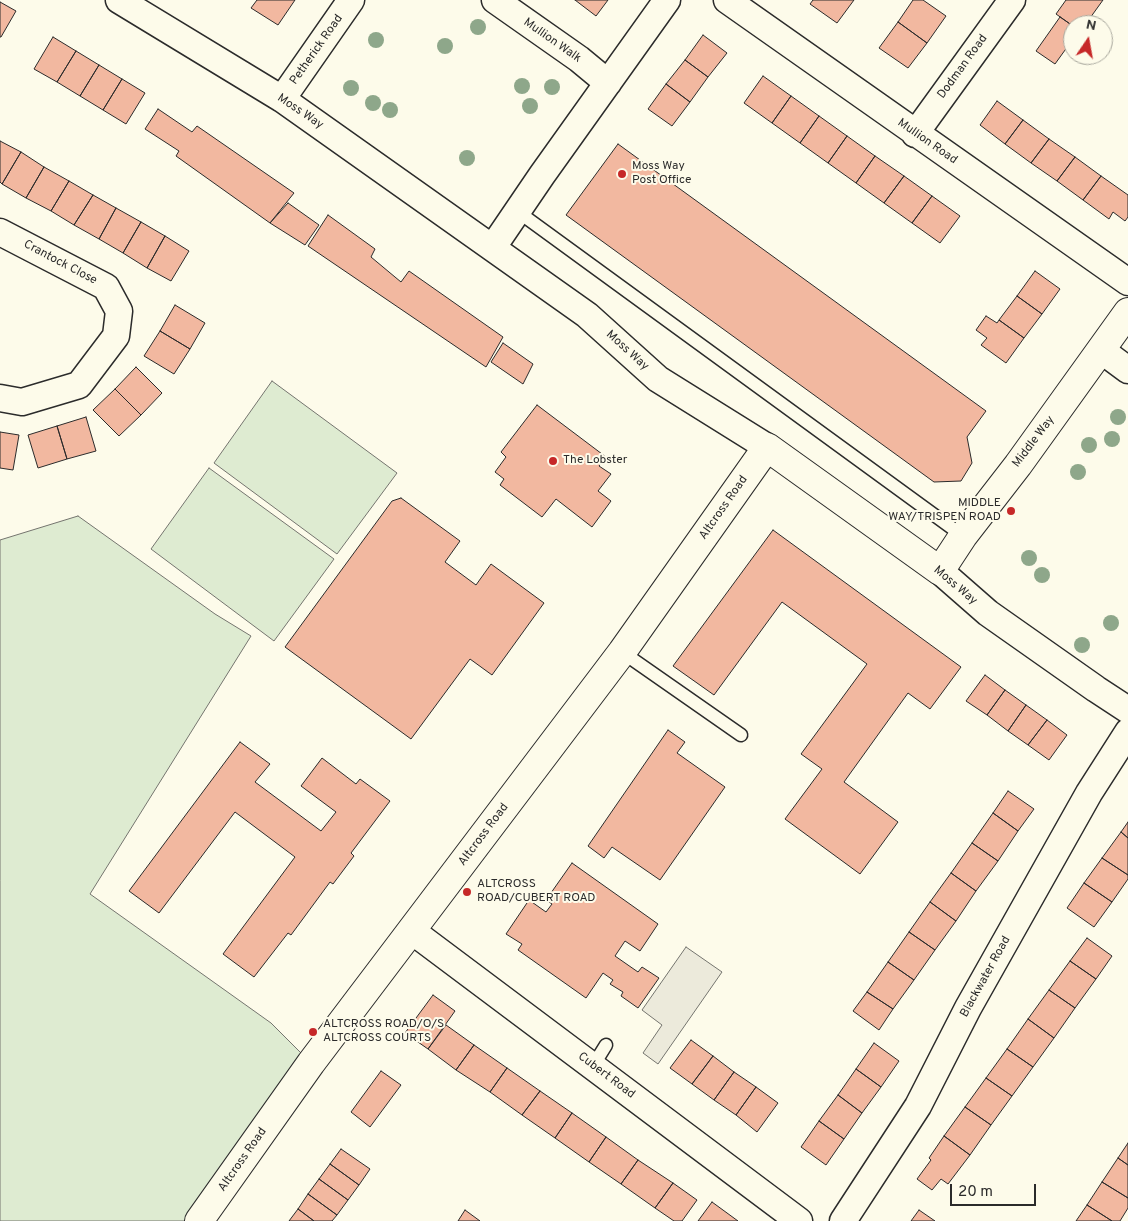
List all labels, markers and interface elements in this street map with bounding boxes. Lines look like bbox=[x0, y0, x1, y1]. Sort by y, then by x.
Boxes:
street label: Petherick Road bbox=[287, 12, 347, 88]
north arrow bbox=[1063, 15, 1113, 65]
street label: Mullion Walk bbox=[520, 16, 584, 66]
text: N bbox=[1084, 16, 1098, 35]
street label: Dodman Road bbox=[935, 32, 991, 102]
street label: Moss Way bbox=[274, 91, 326, 133]
street label: Mullion Road bbox=[894, 116, 960, 168]
place label: Moss Way Post Office bbox=[632, 160, 691, 188]
marker: Moss Way Post Office bbox=[616, 168, 628, 180]
street label: Crantock Close bbox=[21, 238, 99, 288]
street label: Moss Way bbox=[603, 328, 651, 374]
street label: Middle Way bbox=[1010, 413, 1058, 471]
place label: The Lobster bbox=[563, 454, 627, 468]
marker: The Lobster bbox=[547, 455, 559, 467]
street label: Altcross Road bbox=[697, 473, 751, 543]
place label: MIDDLE WAY/TRISPEN ROAD bbox=[888, 497, 1001, 525]
marker: MIDDLE WAY/TRISPEN ROAD bbox=[1005, 505, 1017, 517]
street label: Moss Way bbox=[930, 564, 980, 608]
street label: Altcross Road bbox=[456, 801, 512, 869]
place label: ALTCROSS ROAD/CUBERT ROAD bbox=[477, 878, 595, 906]
marker: ALTCROSS ROAD/CUBERT ROAD bbox=[461, 886, 473, 898]
street label: Blackwater Road bbox=[958, 934, 1014, 1020]
place label: ALTCROSS ROAD/O/S ALTCROSS COURTS bbox=[323, 1018, 444, 1046]
marker: ALTCROSS ROAD/O/S ALTCROSS COURTS bbox=[307, 1026, 319, 1038]
street label: Cubert Road bbox=[575, 1050, 637, 1102]
street label: Altcross Road bbox=[216, 1125, 270, 1195]
scale bar bbox=[953, 1174, 1039, 1206]
text: 20 m bbox=[958, 1183, 993, 1202]

